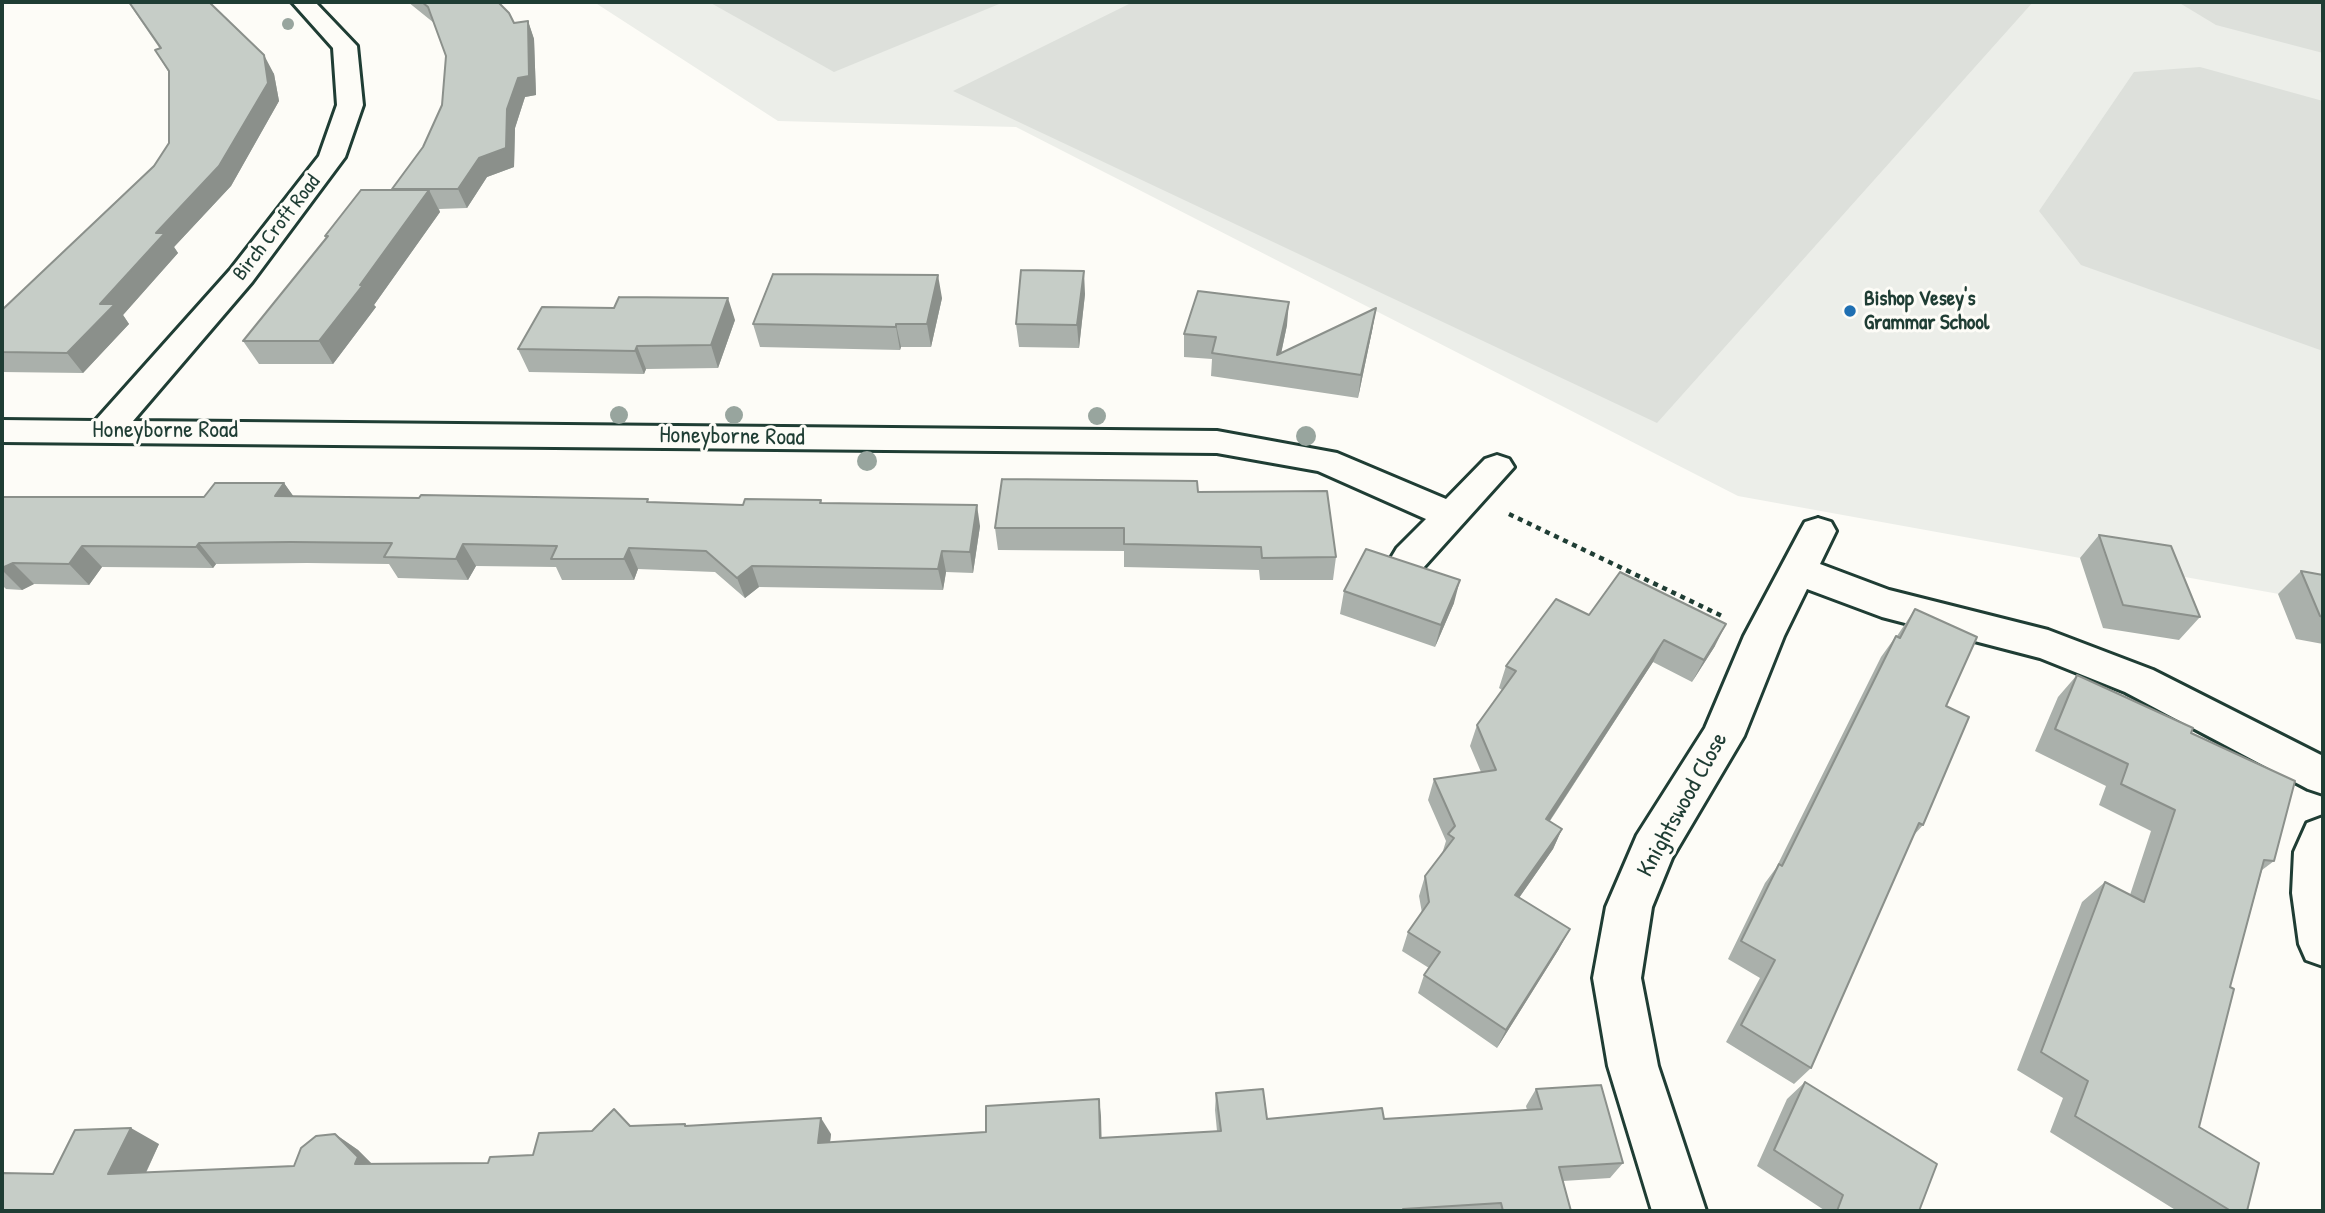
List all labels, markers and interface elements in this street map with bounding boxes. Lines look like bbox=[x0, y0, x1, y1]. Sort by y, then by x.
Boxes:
street label: Birch Croft Road bbox=[228, 170, 326, 286]
place label: Bishop Vesey's Grammar School bbox=[1864, 286, 1989, 336]
marker: Bishop Vesey's Grammar School bbox=[1842, 303, 1858, 319]
street label: Honeyborne Road bbox=[92, 417, 238, 445]
street label: Honeyborne Road bbox=[659, 421, 805, 453]
street label: Knightswood Close bbox=[1632, 728, 1734, 882]

